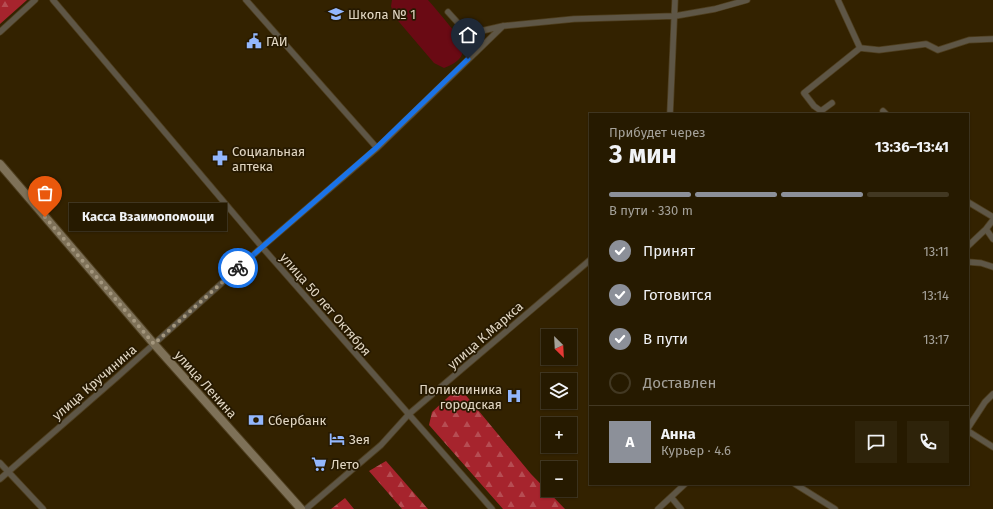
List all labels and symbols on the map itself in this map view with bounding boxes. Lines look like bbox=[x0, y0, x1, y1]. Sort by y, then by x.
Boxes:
school or university icon: Школа № 1 bbox=[327, 5, 345, 23]
place label: Школа № 1 bbox=[348, 7, 416, 22]
pin bbox=[451, 18, 485, 59]
public building icon: ГАИ bbox=[245, 32, 263, 50]
place label: ГАИ bbox=[266, 34, 288, 49]
place label: Социальная аптека bbox=[232, 144, 305, 174]
pharmacy icon: Социальная аптека bbox=[211, 149, 229, 167]
pin bbox=[28, 176, 62, 217]
callout: Касса Взаимопомощи bbox=[69, 203, 227, 231]
courier bbox=[218, 248, 258, 288]
street label: улица 50 лет Октября bbox=[277, 250, 374, 359]
street label: улица К.Маркса bbox=[445, 299, 526, 372]
north arrow bbox=[541, 329, 577, 365]
street label: улица Кручинина bbox=[49, 342, 139, 423]
street label: улица Ленина bbox=[171, 348, 240, 421]
place label: Поликлиника городская bbox=[419, 382, 502, 412]
hospital icon: Поликлиника городская bbox=[505, 387, 523, 405]
bank icon: Сбербанк bbox=[247, 411, 265, 429]
place label: Сбербанк bbox=[268, 413, 327, 428]
hotel icon: Зея bbox=[328, 430, 346, 448]
place label: Зея bbox=[349, 432, 370, 447]
supermarket icon: Лето bbox=[310, 455, 328, 473]
place label: Лето bbox=[331, 457, 359, 472]

